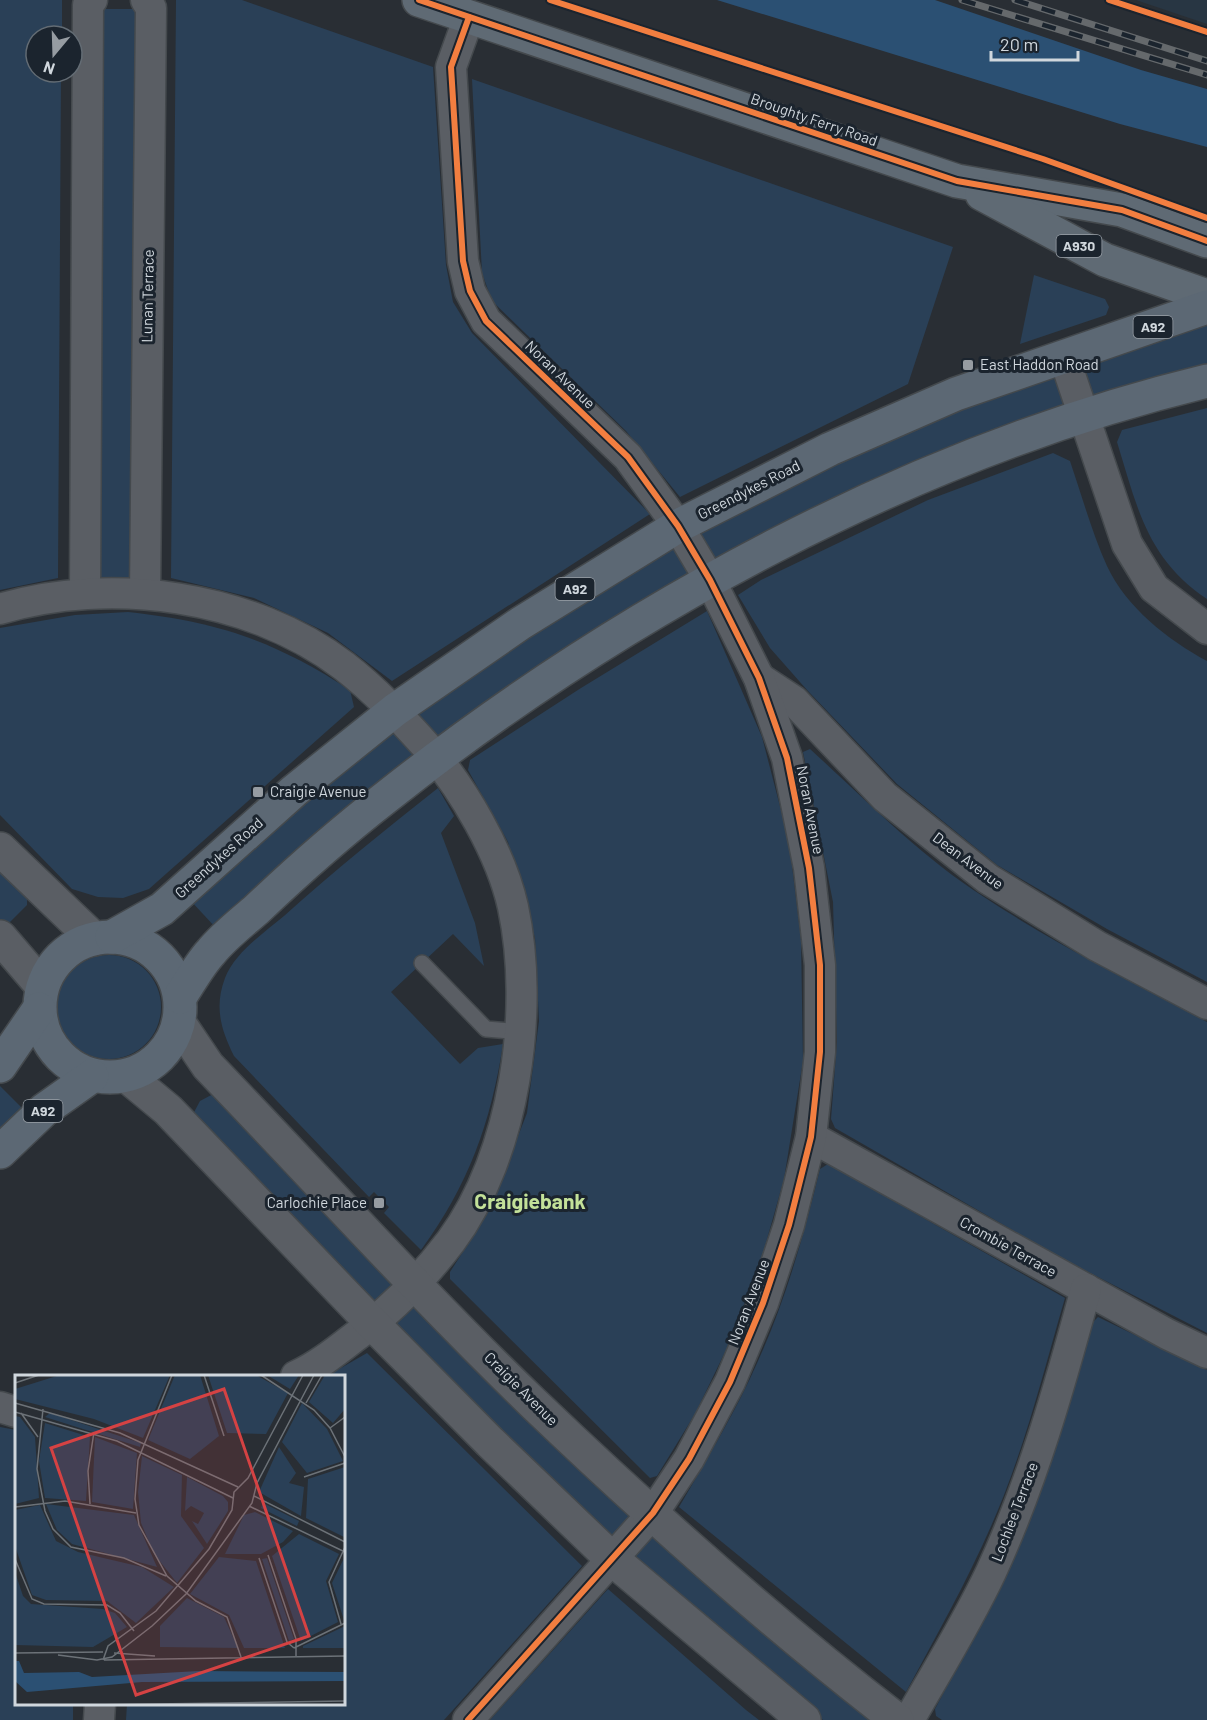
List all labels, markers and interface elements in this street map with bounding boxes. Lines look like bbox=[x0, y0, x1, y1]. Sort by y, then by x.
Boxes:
north arrow bbox=[24, 24, 84, 84]
scale bar bbox=[991, 24, 1078, 62]
text: 20 m bbox=[1000, 33, 1038, 55]
text: N bbox=[41, 58, 57, 79]
street label: Broughty Ferry Road bbox=[749, 89, 880, 149]
road number: A930 bbox=[1056, 235, 1102, 257]
street label: Lunan Terrace bbox=[137, 249, 157, 343]
road number: A92 bbox=[1134, 316, 1172, 338]
street label: Noran Avenue bbox=[522, 336, 599, 412]
place label: East Haddon Road bbox=[980, 355, 1099, 373]
marker: East Haddon Road bbox=[961, 358, 975, 372]
street label: Greendykes Road bbox=[695, 456, 803, 523]
road number: A92 bbox=[556, 578, 594, 600]
street label: Noran Avenue bbox=[794, 764, 828, 856]
place label: Craigie Avenue bbox=[270, 782, 367, 800]
marker: Craigie Avenue bbox=[251, 785, 265, 799]
street label: Greendykes Road bbox=[171, 813, 266, 901]
street label: Dean Avenue bbox=[930, 828, 1007, 893]
road number: A92 bbox=[24, 1100, 63, 1122]
district label: Craigiebank bbox=[474, 1188, 586, 1213]
place label: Carlochie Place bbox=[267, 1193, 367, 1211]
marker: Carlochie Place bbox=[372, 1196, 386, 1210]
street label: Crombie Terrace bbox=[957, 1212, 1060, 1280]
street label: Noran Avenue bbox=[724, 1256, 773, 1347]
street label: Craigie Avenue bbox=[481, 1348, 562, 1429]
inset map bbox=[15, 1375, 345, 1705]
street label: Lochlee Terrace bbox=[987, 1459, 1041, 1564]

